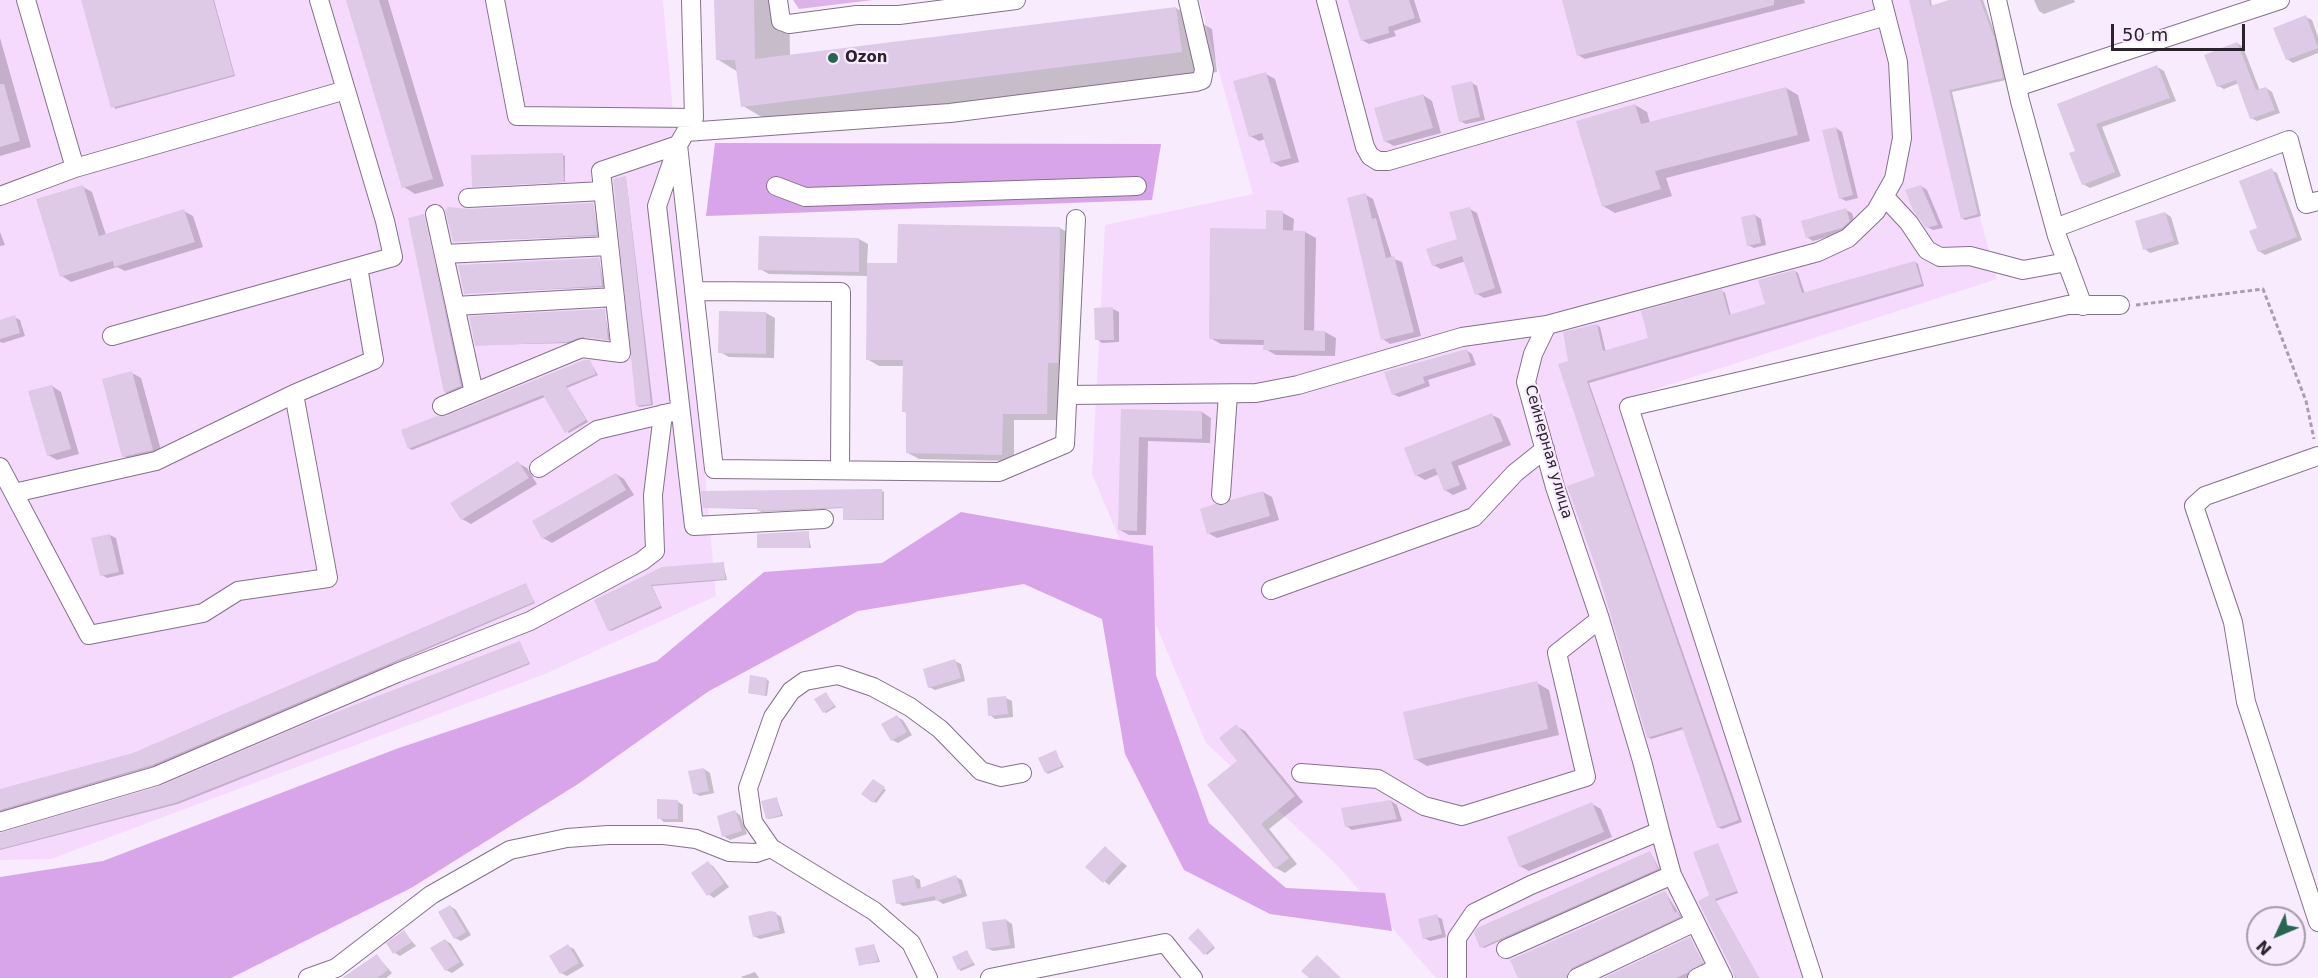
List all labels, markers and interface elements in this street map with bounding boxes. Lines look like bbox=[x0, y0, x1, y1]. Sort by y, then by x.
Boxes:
scale bar bbox=[2114, 12, 2248, 50]
text: 50 m bbox=[2122, 24, 2168, 45]
place label: Ozon bbox=[845, 49, 887, 67]
marker: Ozon bbox=[826, 51, 840, 65]
street label: Сейнерная улица bbox=[1520, 383, 1576, 521]
north arrow bbox=[2246, 906, 2306, 966]
text: N bbox=[2253, 936, 2276, 959]

